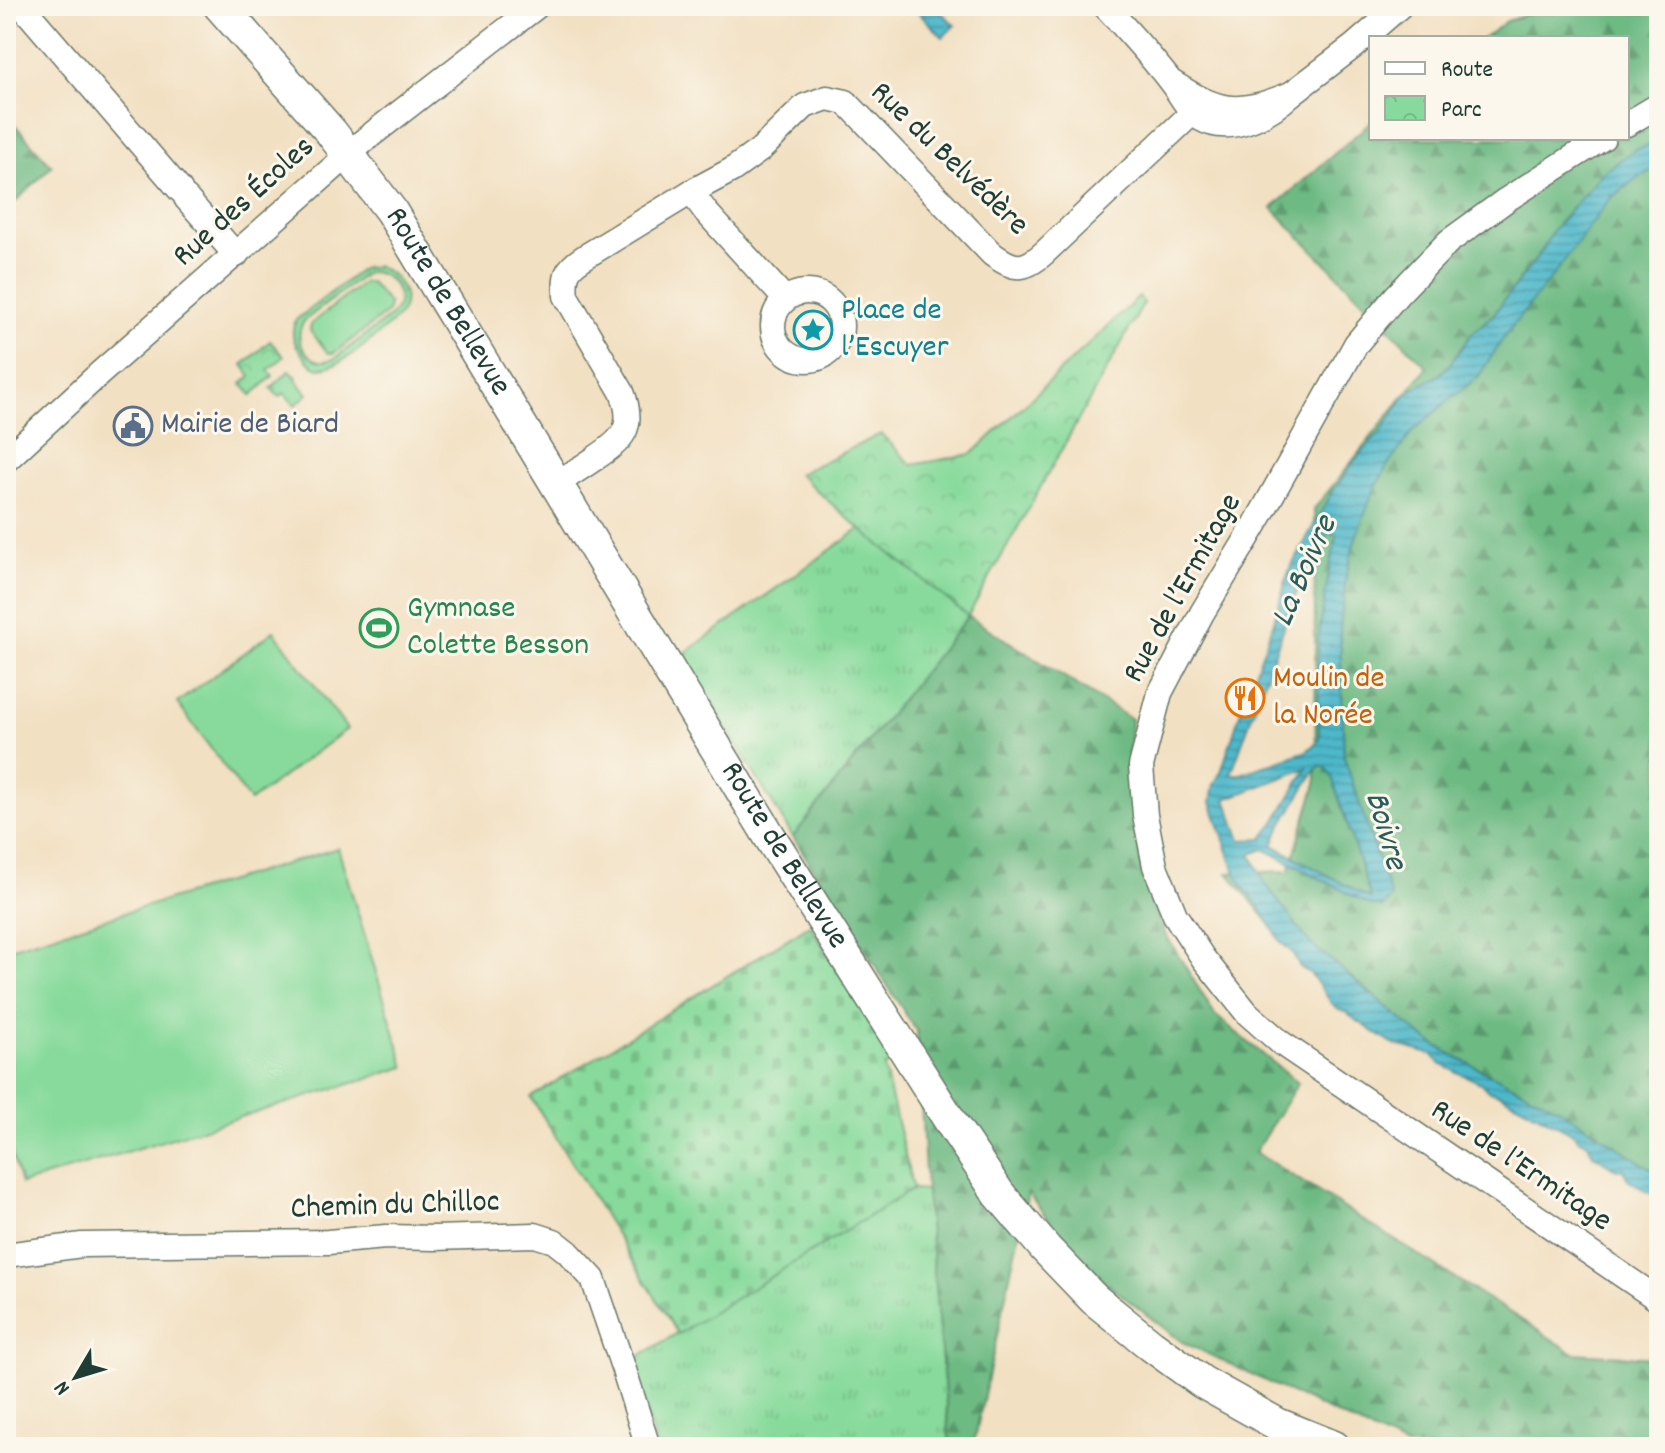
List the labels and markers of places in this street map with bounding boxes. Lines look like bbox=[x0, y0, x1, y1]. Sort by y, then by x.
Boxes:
place label: Place de l’Escuyer bbox=[841, 289, 949, 372]
place icon: Place de l’Escuyer bbox=[792, 309, 834, 351]
place label: Mairie de Biard bbox=[161, 403, 339, 449]
public building icon: Mairie de Biard bbox=[112, 405, 154, 447]
place label: Gymnase Colette Besson bbox=[407, 587, 589, 670]
sports icon: Gymnase Colette Besson bbox=[358, 607, 400, 649]
place label: Moulin de la Norée bbox=[1273, 657, 1384, 740]
restaurant icon: Moulin de la Norée bbox=[1224, 677, 1266, 719]

